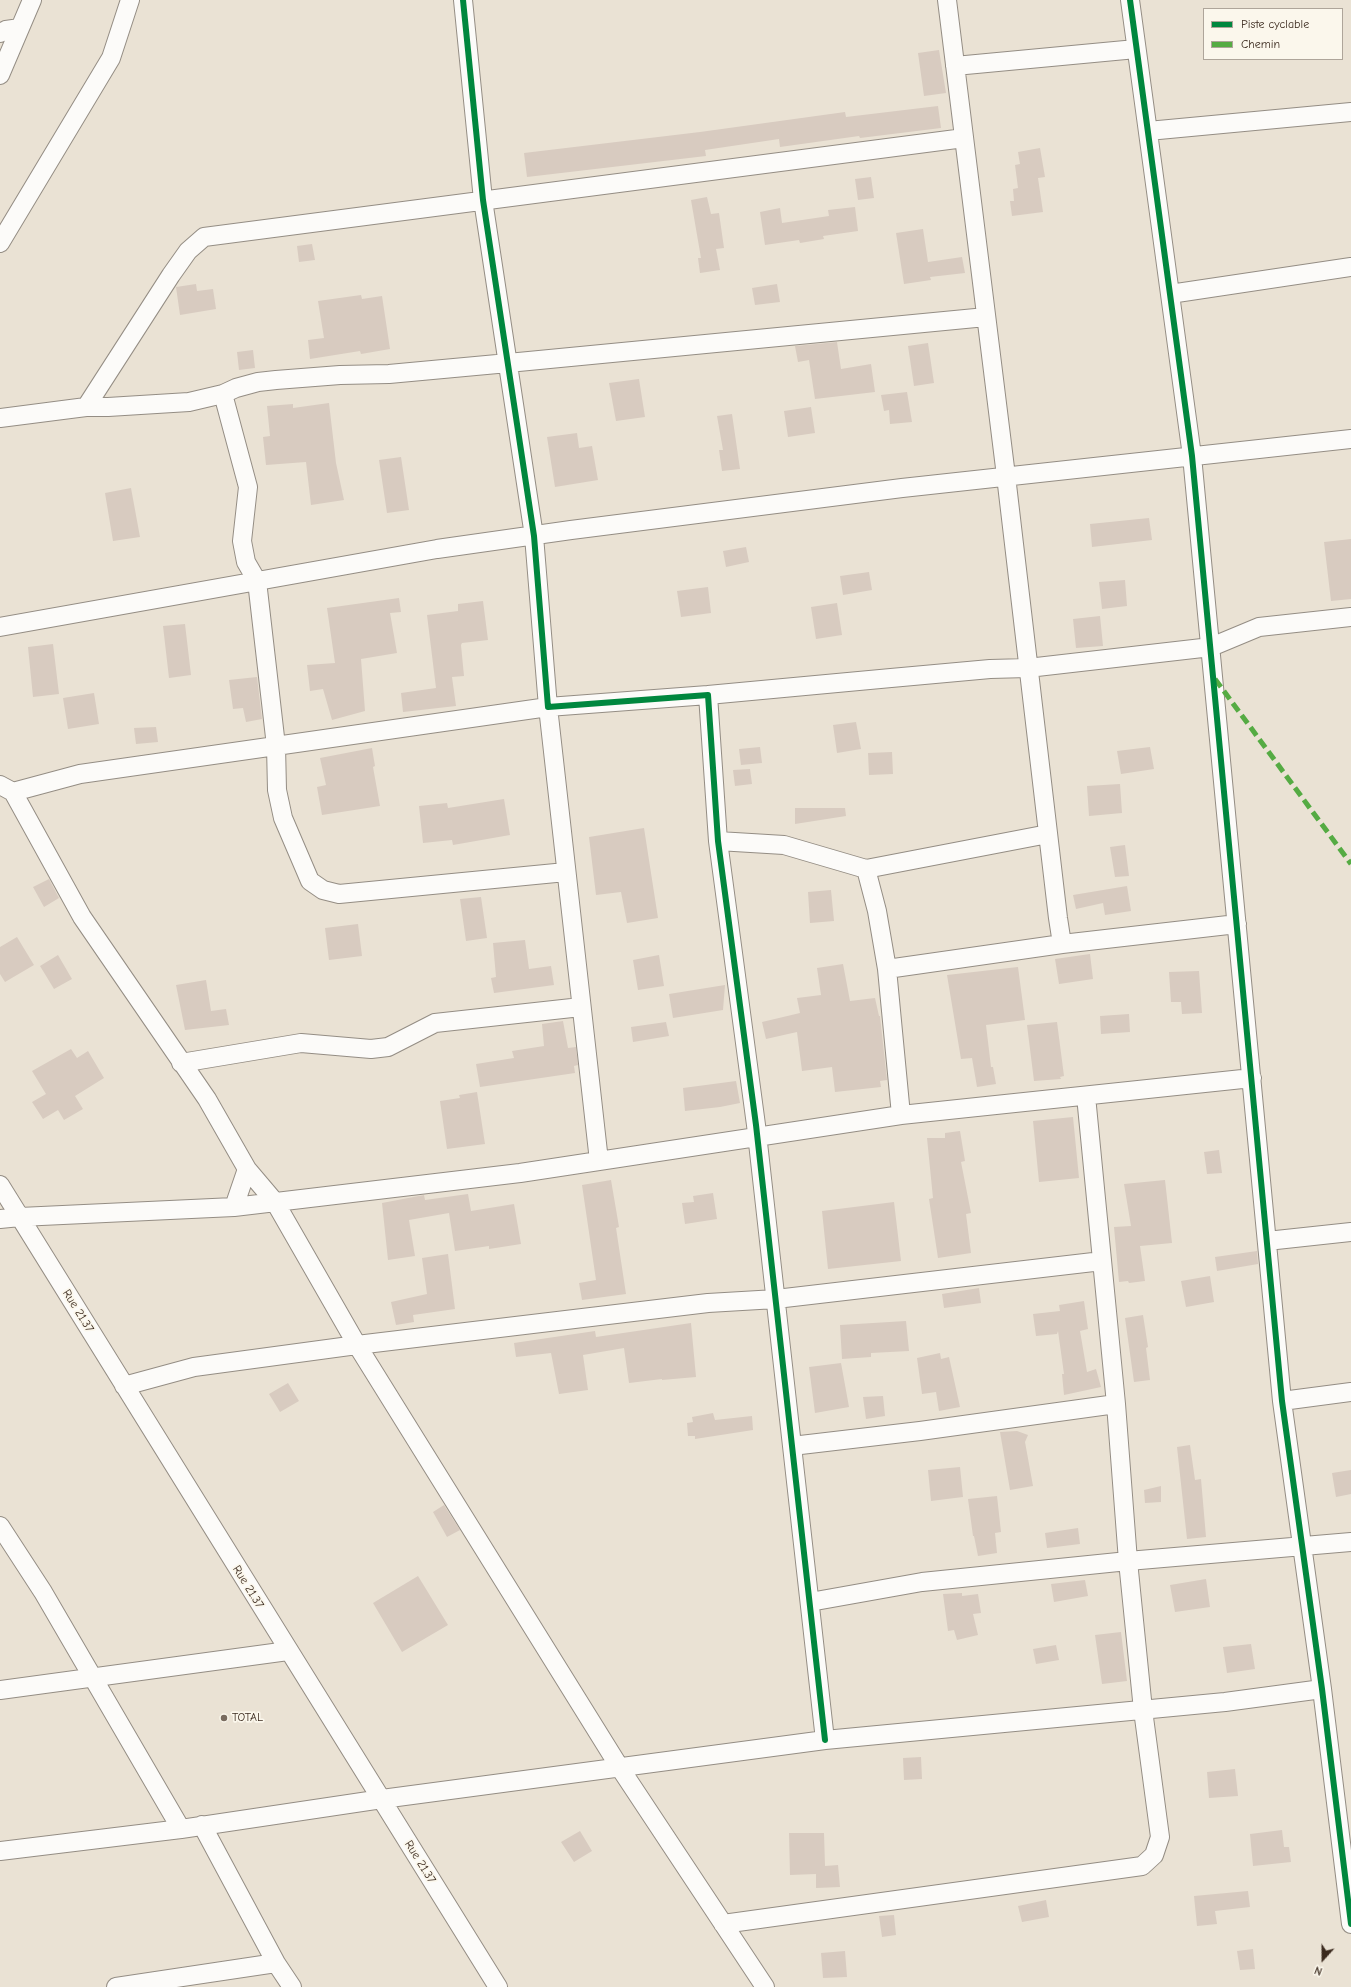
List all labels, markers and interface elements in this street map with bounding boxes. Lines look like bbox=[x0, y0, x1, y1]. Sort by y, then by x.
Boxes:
legend bbox=[1203, 8, 1343, 60]
text: Piste cyclable bbox=[1241, 17, 1309, 31]
text: Chemin bbox=[1241, 37, 1280, 51]
street label: Rue 21.37 bbox=[59, 1287, 97, 1335]
street label: Rue 21.37 bbox=[229, 1563, 267, 1611]
place label: TOTAL bbox=[232, 1711, 263, 1725]
marker: TOTAL bbox=[219, 1713, 229, 1723]
street label: Rue 21.37 bbox=[401, 1838, 439, 1886]
north arrow bbox=[1303, 1939, 1343, 1979]
text: N bbox=[1313, 1963, 1324, 1978]

